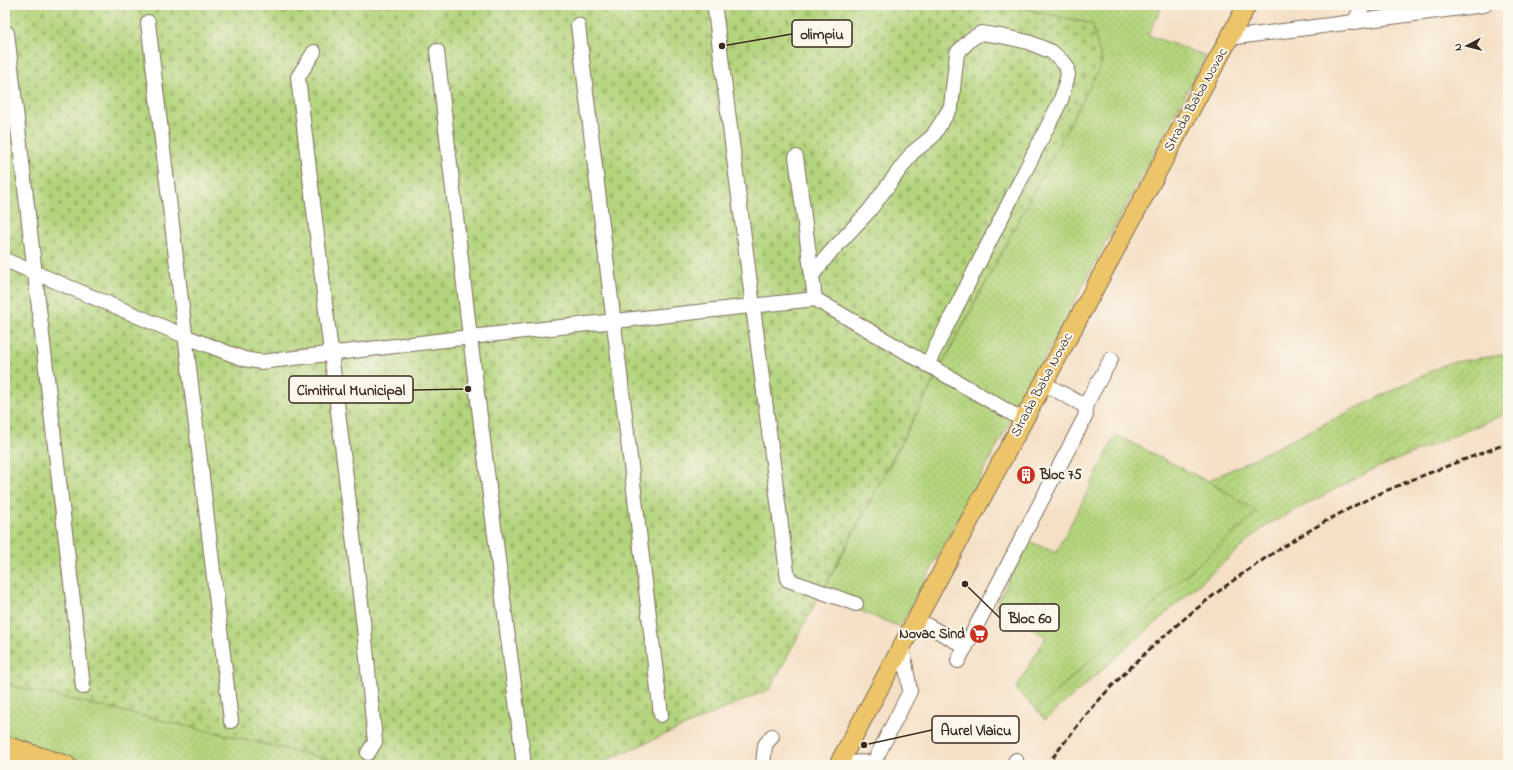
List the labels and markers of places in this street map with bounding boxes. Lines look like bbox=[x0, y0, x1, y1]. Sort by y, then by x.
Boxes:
callout: olimpiu bbox=[792, 20, 852, 47]
callout: Cimitirul Municipal bbox=[289, 376, 413, 403]
building icon: Bloc 75 bbox=[1015, 464, 1037, 486]
place label: Bloc 75 bbox=[1039, 465, 1082, 486]
callout: Bloc 60 bbox=[1000, 604, 1059, 631]
supermarket icon: Novac Sind bbox=[968, 623, 990, 645]
place label: Novac Sind bbox=[899, 624, 965, 645]
callout: Aurel Vlaicu bbox=[932, 716, 1019, 743]

